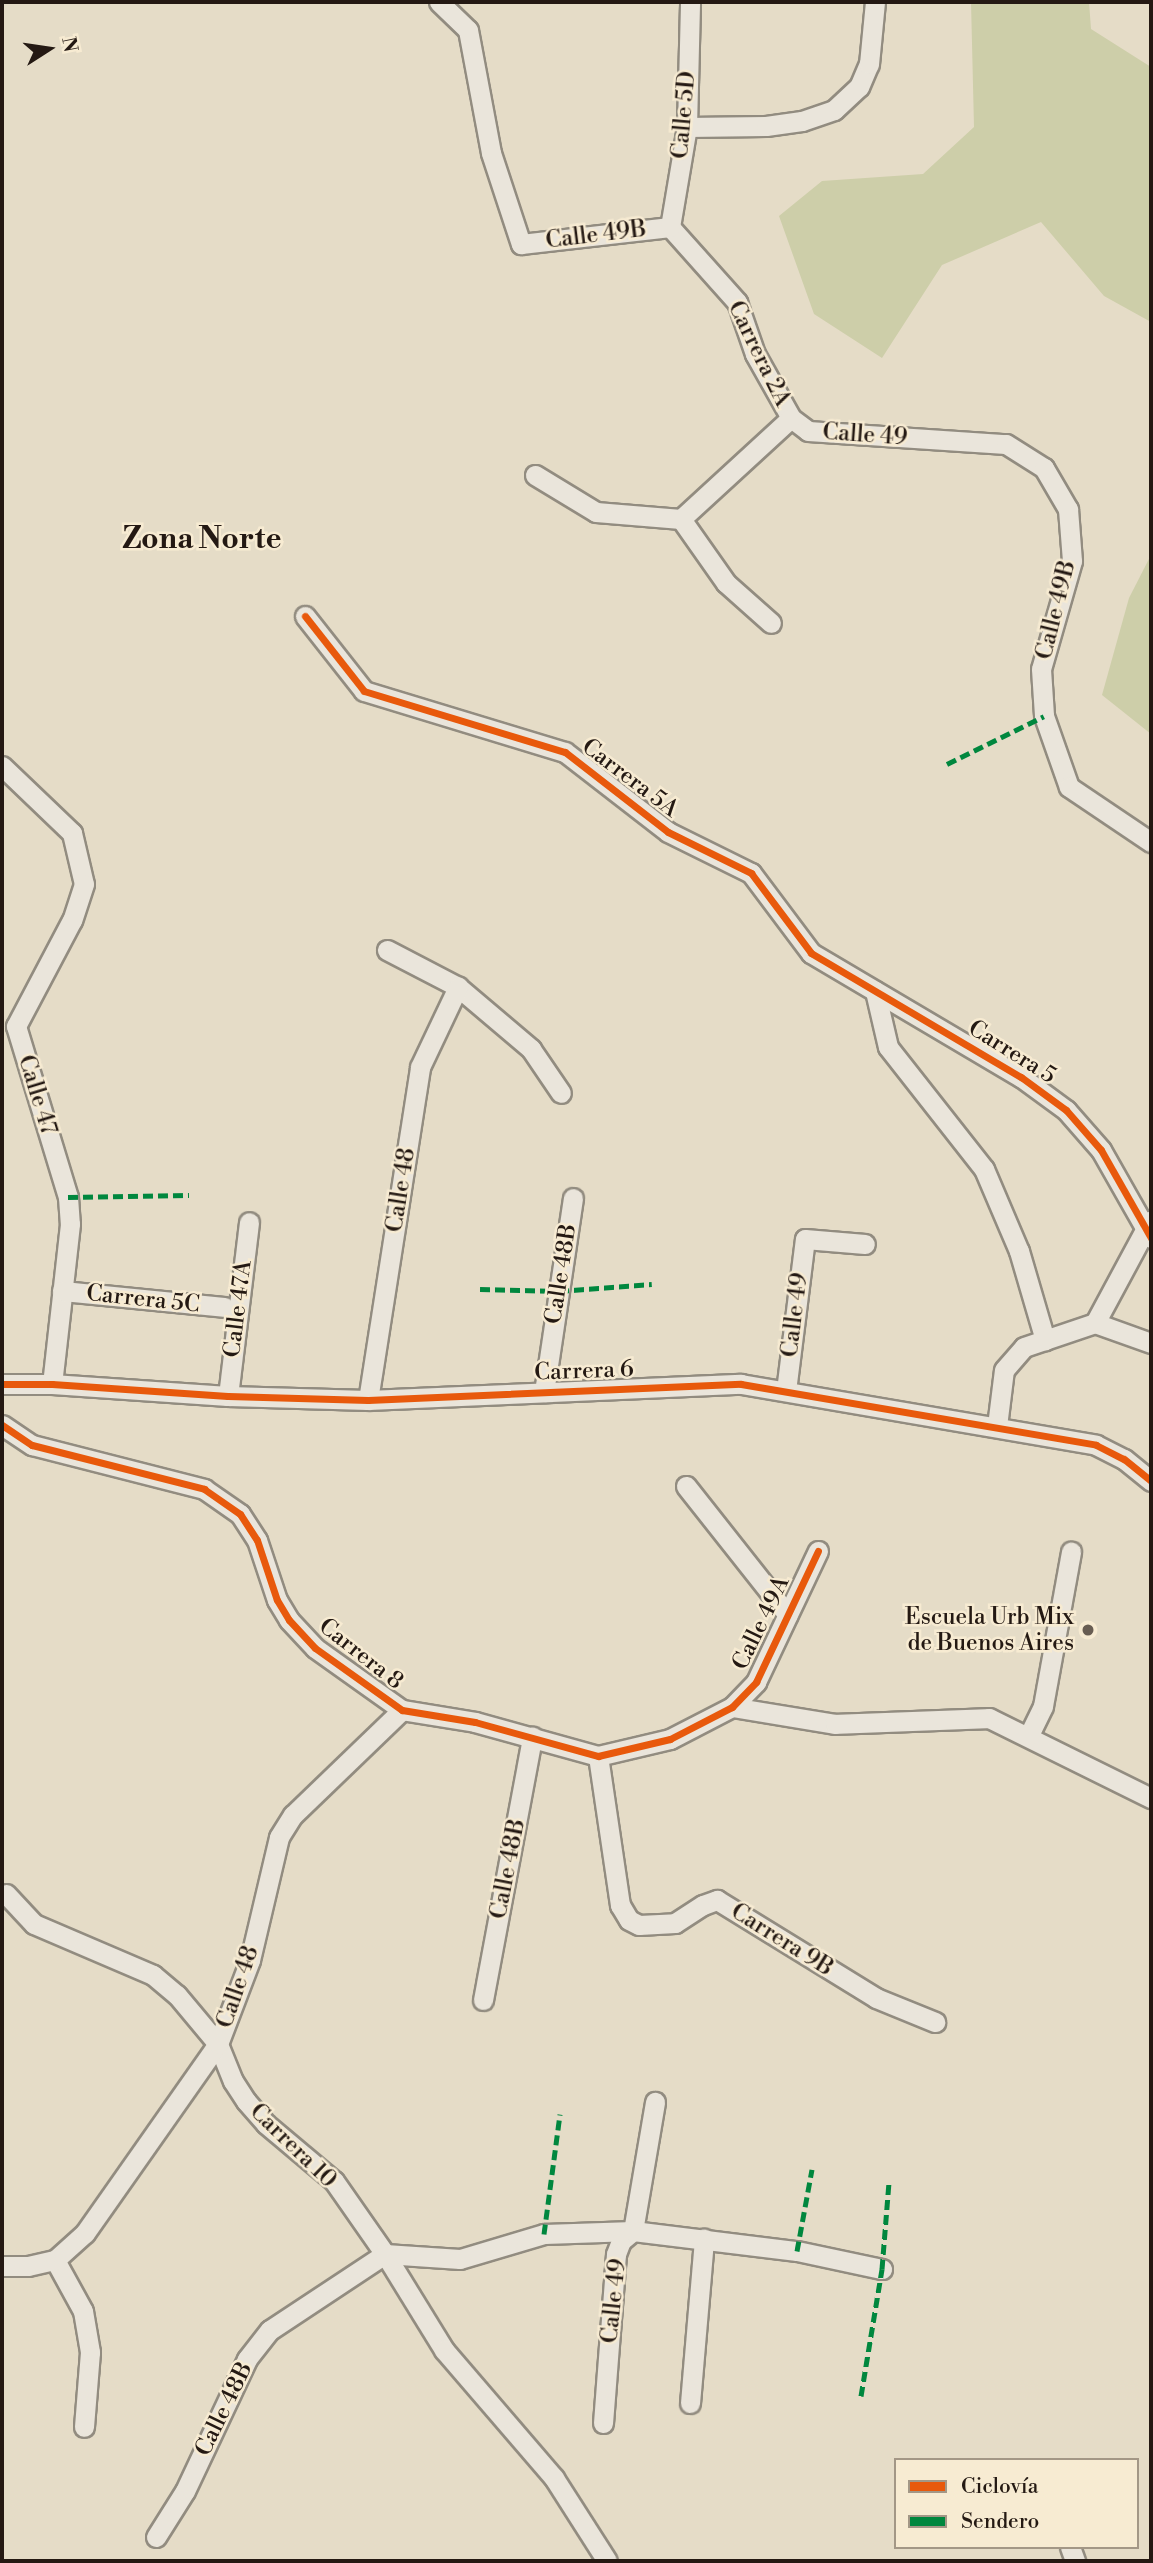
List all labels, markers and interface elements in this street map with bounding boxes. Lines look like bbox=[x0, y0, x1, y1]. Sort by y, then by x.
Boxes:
north arrow bbox=[14, 14, 84, 84]
text: N bbox=[56, 35, 83, 54]
street label: Calle 5D bbox=[666, 70, 702, 160]
street label: Calle 49B bbox=[544, 215, 648, 255]
street label: Carrera 2A bbox=[722, 297, 796, 411]
street label: Calle 49 bbox=[822, 418, 908, 452]
district label: Zona Norte bbox=[122, 521, 282, 557]
street label: Calle 49B bbox=[1030, 558, 1082, 662]
street label: Carrera 5A bbox=[576, 733, 684, 823]
street label: Carrera 5 bbox=[963, 1014, 1061, 1090]
street label: Calle 47 bbox=[12, 1052, 62, 1138]
street label: Calle 48 bbox=[381, 1146, 421, 1234]
street label: Calle 48B bbox=[539, 1222, 583, 1326]
street label: Calle 47A bbox=[218, 1259, 258, 1359]
street label: Calle 49 bbox=[776, 1271, 814, 1359]
street label: Carrera 5C bbox=[85, 1279, 201, 1319]
street label: Carrera 6 bbox=[534, 1355, 634, 1387]
street label: Calle 49A bbox=[727, 1572, 795, 1674]
place label: Escuela Urb Mix de Buenos Aires bbox=[905, 1603, 1074, 1657]
street label: Carrera 8 bbox=[313, 1612, 409, 1696]
marker: Escuela Urb Mix de Buenos Aires bbox=[1080, 1622, 1096, 1638]
street label: Calle 48B bbox=[485, 1817, 531, 1921]
street label: Carrera 9B bbox=[726, 1898, 838, 1982]
street label: Calle 48 bbox=[211, 1942, 265, 2032]
street label: Carrera 10 bbox=[244, 2098, 342, 2194]
street label: Calle 49 bbox=[596, 2257, 632, 2345]
street label: Calle 48B bbox=[189, 2357, 259, 2461]
legend bbox=[894, 2458, 1139, 2549]
text: Ciclovía bbox=[961, 2474, 1038, 2500]
text: Sendero bbox=[961, 2509, 1039, 2535]

